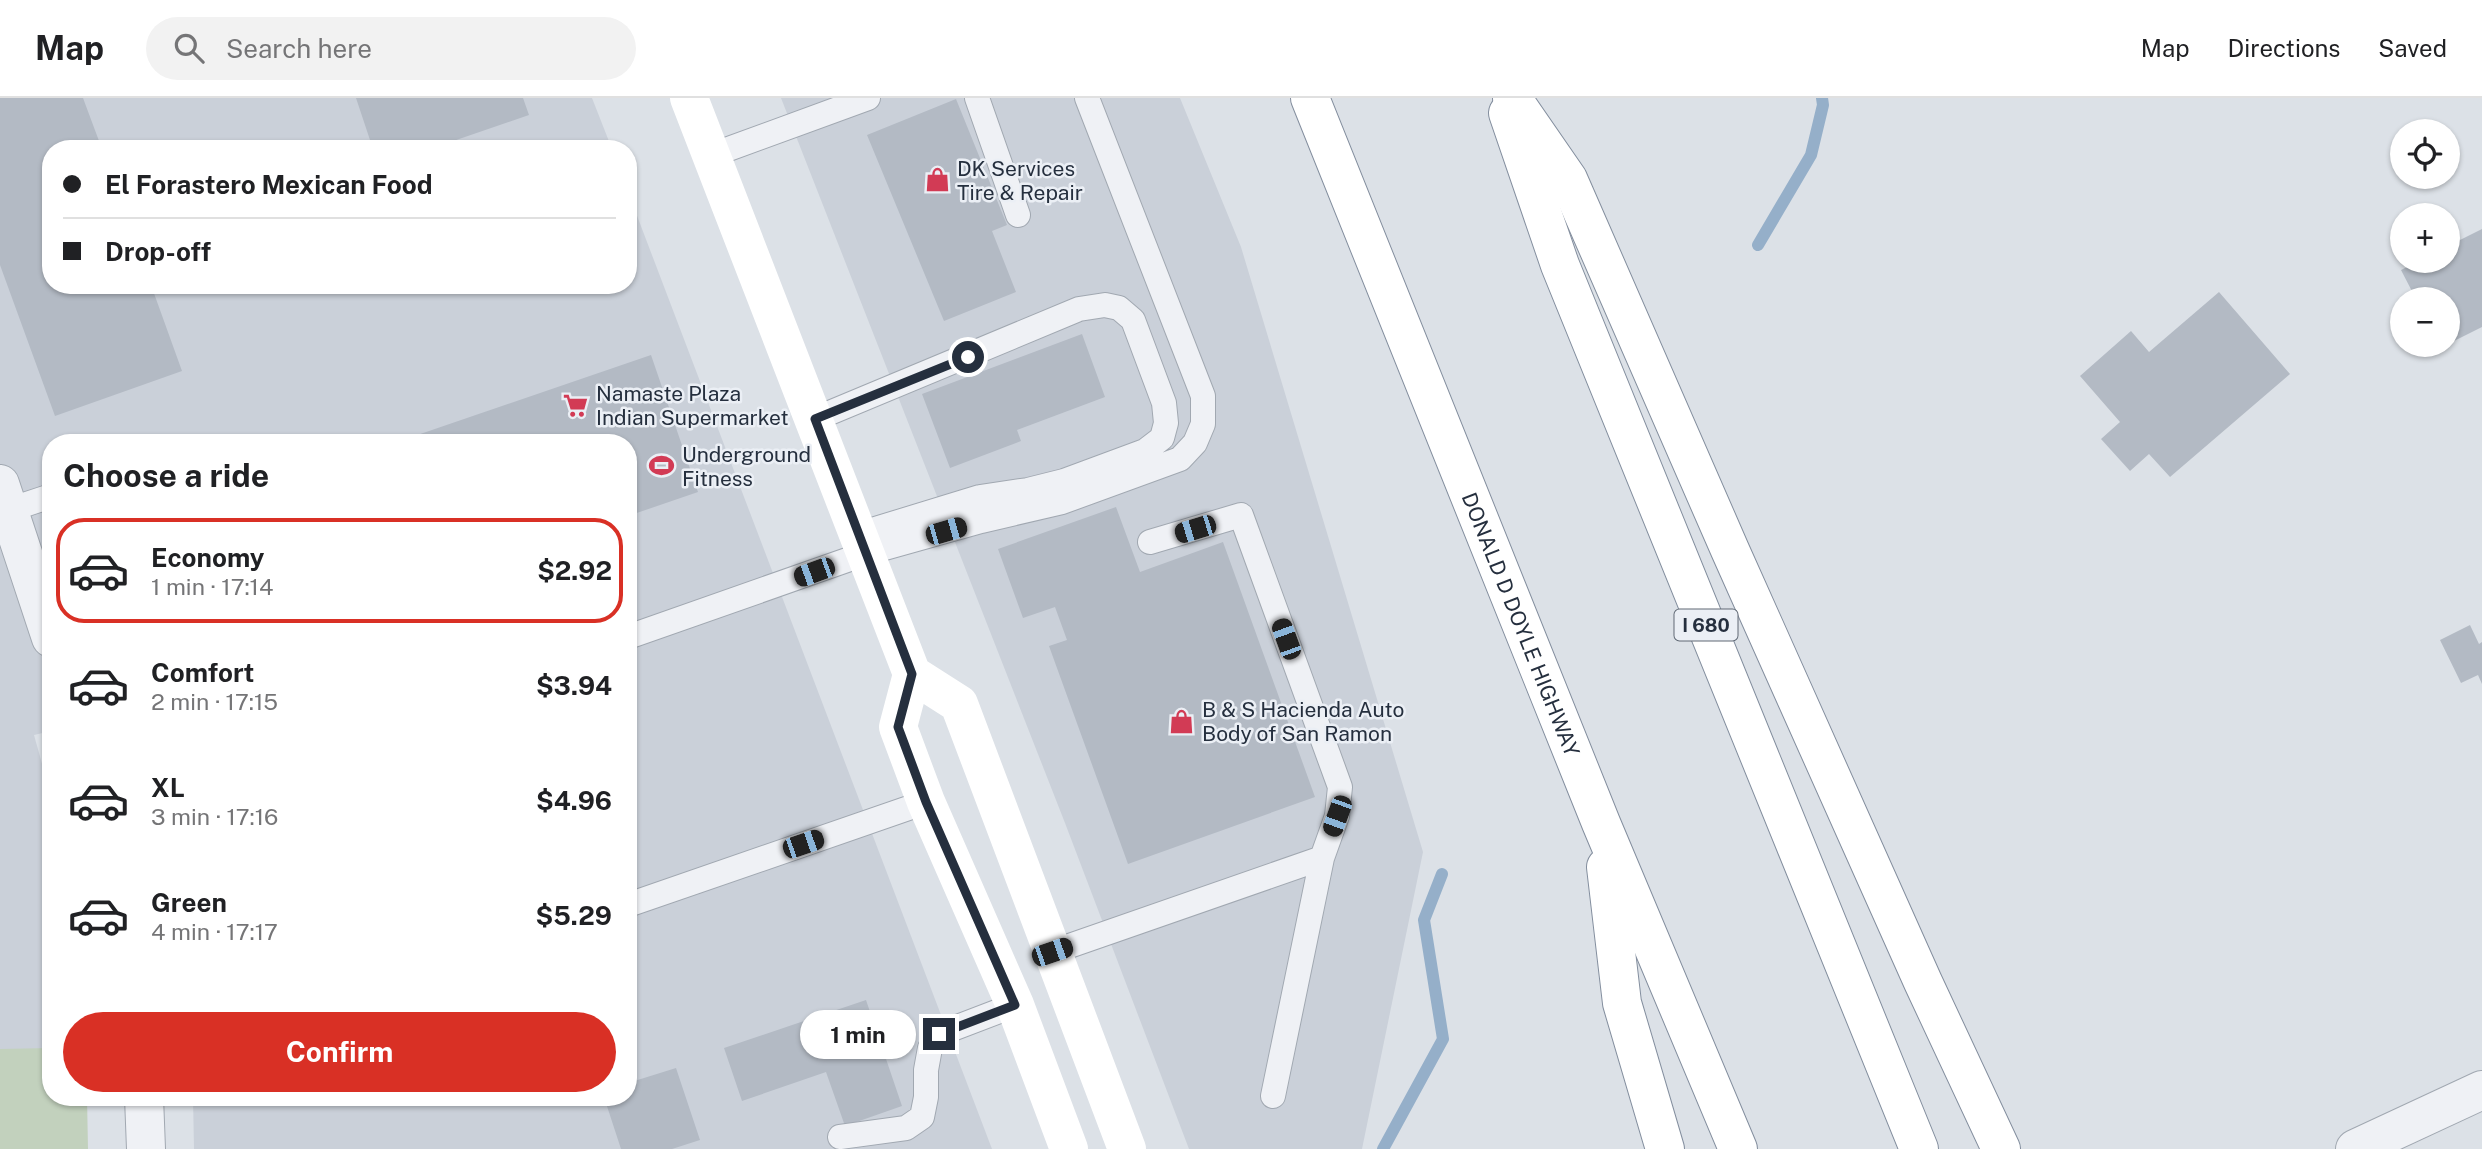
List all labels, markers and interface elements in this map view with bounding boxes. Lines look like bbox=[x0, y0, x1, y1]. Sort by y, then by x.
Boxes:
search box bbox=[146, 17, 636, 80]
text: Map bbox=[35, 29, 104, 67]
icon: search bbox=[170, 29, 208, 67]
text: Search here bbox=[226, 33, 372, 64]
text: Map bbox=[2141, 34, 2190, 62]
text: Directions bbox=[2228, 34, 2340, 62]
text: Saved bbox=[2378, 34, 2447, 62]
map controls bbox=[2390, 119, 2460, 357]
button: locate bbox=[2390, 119, 2460, 189]
place label: DK Services Tire & Repair bbox=[957, 156, 1083, 205]
shop icon: DK Services Tire & Repair bbox=[923, 166, 951, 194]
text: El Forastero Mexican Food bbox=[105, 169, 433, 200]
button: + bbox=[2390, 203, 2460, 273]
text: Drop-off bbox=[105, 236, 211, 267]
button: − bbox=[2390, 287, 2460, 357]
route start bbox=[952, 341, 984, 373]
place label: Namaste Plaza Indian Supermarket bbox=[596, 381, 789, 430]
supermarket icon: Namaste Plaza Indian Supermarket bbox=[562, 391, 590, 419]
place label: Underground Fitness bbox=[682, 442, 811, 491]
sports icon: Underground Fitness bbox=[648, 452, 676, 480]
text: Choose a ride bbox=[63, 457, 269, 494]
street label: DONALD D DOYLE HIGHWAY bbox=[1457, 489, 1585, 760]
car bbox=[1172, 513, 1219, 545]
car bbox=[923, 515, 970, 547]
icon: car bbox=[67, 539, 130, 602]
text: Economy bbox=[151, 542, 264, 573]
text: $2.92 bbox=[537, 555, 612, 586]
car bbox=[791, 555, 838, 589]
text: 1 min · 17:14 bbox=[151, 573, 273, 600]
road number: I 680 bbox=[1674, 610, 1738, 640]
car bbox=[1269, 616, 1304, 662]
icon: car bbox=[67, 654, 130, 717]
text: Comfort bbox=[151, 657, 254, 688]
text: $3.94 bbox=[536, 670, 612, 701]
text: 2 min · 17:15 bbox=[151, 688, 278, 715]
place label: B & S Hacienda Auto Body of San Ramon bbox=[1202, 697, 1404, 746]
shop icon: B & S Hacienda Auto Body of San Ramon bbox=[1168, 707, 1196, 735]
icon: car bbox=[67, 769, 130, 832]
text: XL bbox=[151, 772, 185, 803]
text: $4.96 bbox=[536, 785, 612, 816]
car bbox=[1320, 793, 1355, 839]
text: 3 min · 17:16 bbox=[151, 803, 278, 830]
car bbox=[780, 827, 827, 861]
icon: car bbox=[67, 884, 130, 947]
text: Green bbox=[151, 887, 227, 918]
text: $5.29 bbox=[536, 900, 612, 931]
text: 4 min · 17:17 bbox=[151, 918, 278, 945]
car bbox=[1029, 935, 1076, 969]
callout: 1 min bbox=[799, 1010, 914, 1058]
button: Confirm bbox=[63, 1012, 616, 1092]
route end bbox=[923, 1018, 955, 1050]
text: 1 min bbox=[830, 1021, 886, 1048]

